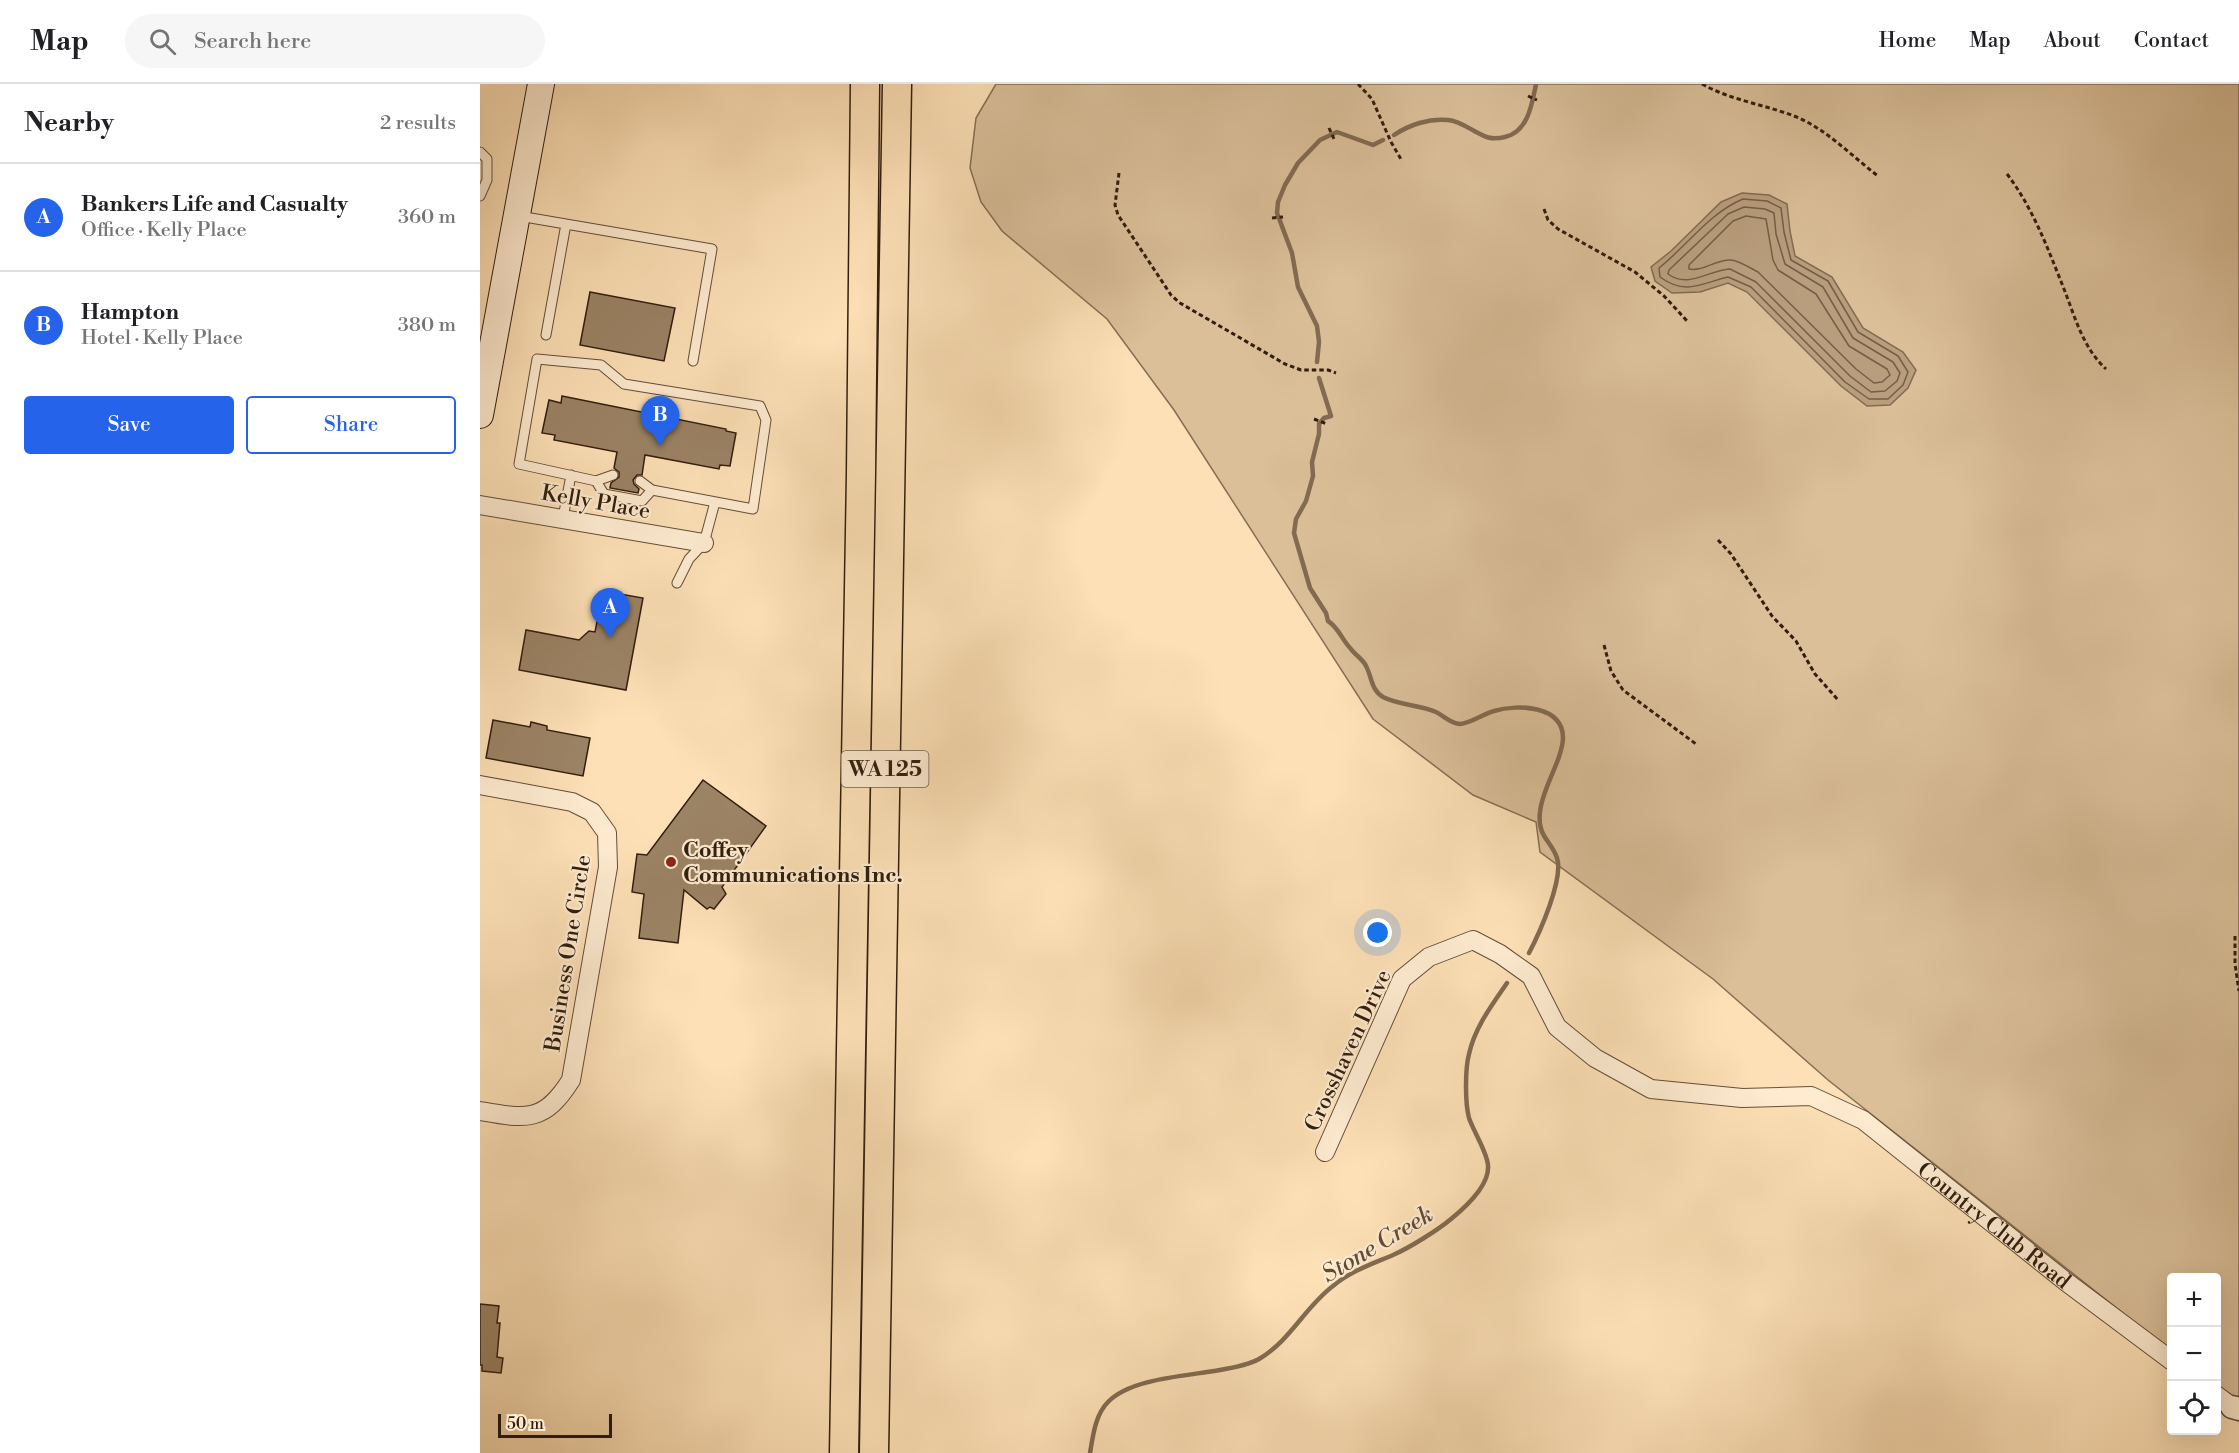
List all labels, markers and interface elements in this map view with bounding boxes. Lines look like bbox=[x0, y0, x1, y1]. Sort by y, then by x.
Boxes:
search box bbox=[125, 14, 545, 68]
text: Map bbox=[30, 24, 89, 59]
icon: search bbox=[146, 25, 179, 58]
text: Search here bbox=[194, 28, 311, 55]
text: Home bbox=[1879, 28, 1936, 54]
text: Map bbox=[1969, 28, 2011, 54]
text: About bbox=[2044, 28, 2101, 54]
text: Contact bbox=[2134, 28, 2209, 54]
text: Nearby bbox=[24, 107, 114, 139]
text: 2 results bbox=[380, 111, 456, 136]
text: Bankers Life and Casualty bbox=[81, 191, 348, 218]
text: A bbox=[36, 205, 51, 230]
text: 360 m bbox=[398, 205, 456, 230]
text: Office · Kelly Place bbox=[81, 218, 247, 243]
text: Hampton bbox=[81, 299, 179, 326]
text: B bbox=[36, 313, 51, 338]
text: 380 m bbox=[398, 313, 456, 338]
text: Hotel · Kelly Place bbox=[81, 326, 243, 351]
button: Save bbox=[24, 396, 234, 454]
button: Share bbox=[246, 396, 456, 454]
pin: B bbox=[640, 396, 680, 446]
street label: Kelly Place bbox=[539, 480, 652, 525]
pin: A bbox=[590, 588, 630, 638]
road number: WA 125 bbox=[842, 751, 928, 787]
place label: Coffey Communications Inc. bbox=[683, 837, 903, 889]
street label: Business One Circle bbox=[539, 853, 597, 1055]
marker: Coffey Communications Inc. bbox=[664, 855, 678, 869]
your location bbox=[1363, 918, 1392, 947]
street label: Crosshaven Drive bbox=[1299, 965, 1398, 1136]
street label: Country Club Road bbox=[1911, 1157, 2076, 1296]
water label: Stone Creek bbox=[1316, 1200, 1439, 1290]
map controls bbox=[2167, 1273, 2221, 1435]
button: + bbox=[2167, 1273, 2221, 1327]
button: − bbox=[2167, 1327, 2221, 1381]
button: locate bbox=[2167, 1381, 2221, 1435]
scale bar bbox=[498, 1411, 612, 1438]
text: 50 m bbox=[507, 1414, 544, 1434]

